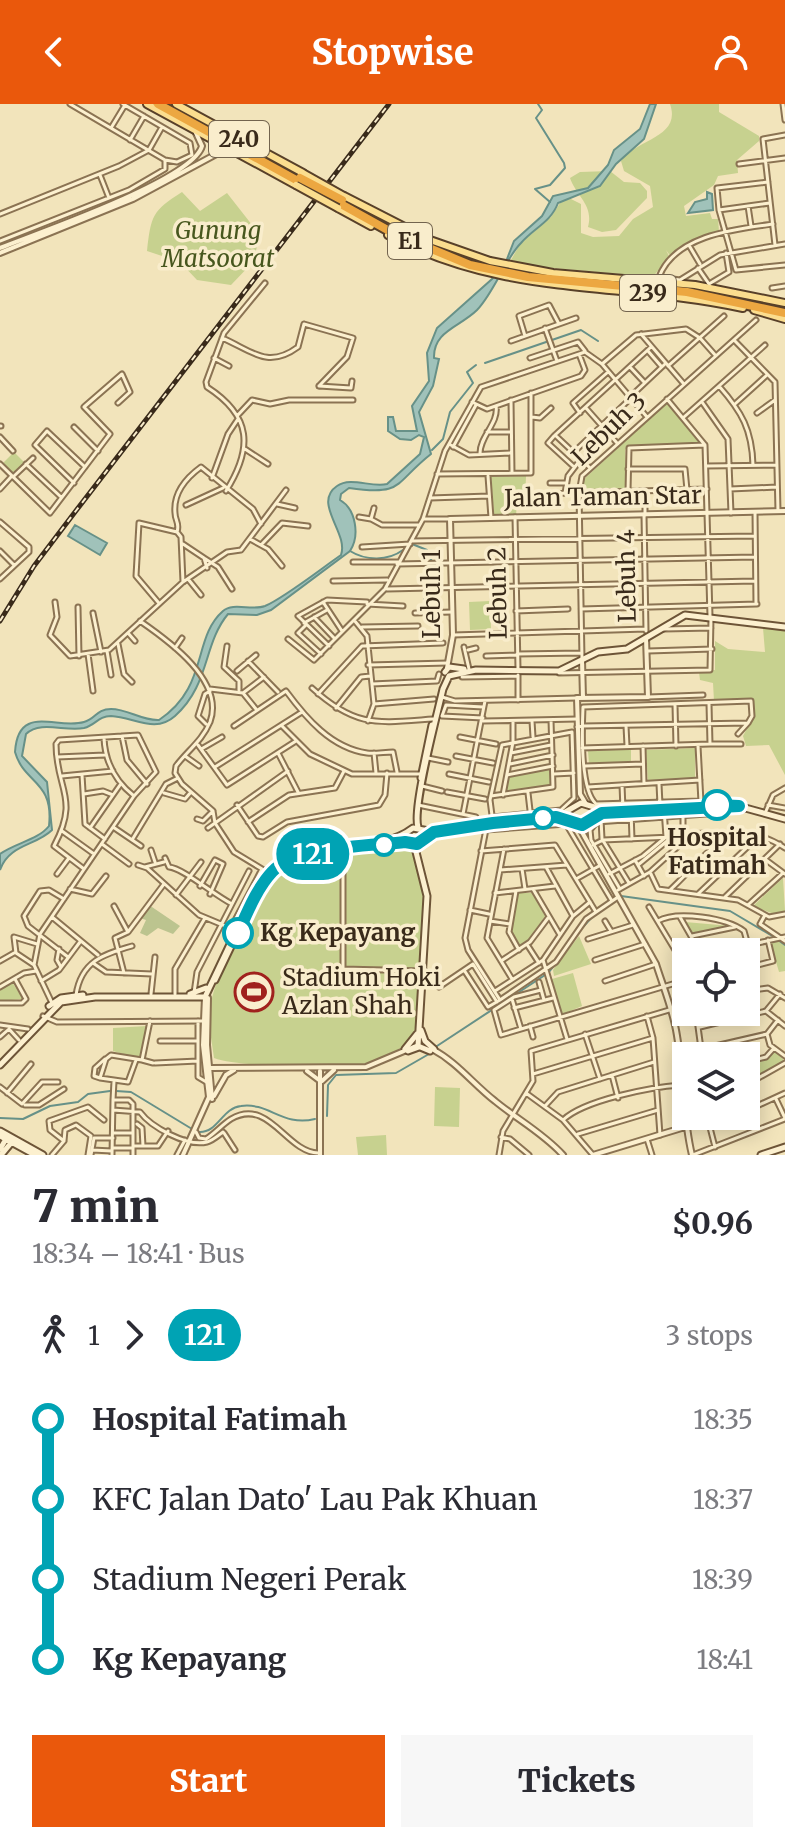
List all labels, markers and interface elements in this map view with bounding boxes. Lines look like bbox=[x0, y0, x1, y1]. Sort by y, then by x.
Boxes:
icon: back bbox=[32, 30, 76, 74]
text: Stopwise bbox=[311, 30, 474, 75]
icon: person bbox=[709, 30, 753, 74]
road number: 240 bbox=[209, 121, 269, 157]
park label: Gunung Matsoorat bbox=[161, 215, 275, 274]
road number: E1 bbox=[388, 223, 432, 259]
road number: 239 bbox=[620, 275, 676, 311]
street label: Lebuh 3 bbox=[565, 385, 653, 472]
street label: Jalan Taman Star bbox=[503, 479, 702, 514]
street label: Lebuh 4 bbox=[610, 529, 643, 623]
street label: Lebuh 2 bbox=[481, 546, 514, 640]
street label: Lebuh 1 bbox=[416, 549, 447, 639]
marker: Hospital Fatimah bbox=[702, 790, 732, 820]
unlabelled marker bbox=[532, 807, 554, 829]
place label: Hospital Fatimah bbox=[667, 822, 767, 881]
line badge: 121 bbox=[267, 828, 359, 880]
unlabelled marker bbox=[373, 834, 395, 856]
text: 121 bbox=[292, 836, 334, 872]
place label: Kg Kepayang bbox=[260, 917, 415, 948]
marker: Kg Kepayang bbox=[223, 918, 253, 948]
map controls bbox=[672, 938, 760, 1130]
button: locate bbox=[672, 938, 760, 1026]
place label: Stadium Hoki Azlan Shah bbox=[281, 962, 441, 1021]
sports icon: Stadium Hoki Azlan Shah bbox=[233, 971, 275, 1013]
button: layers bbox=[672, 1042, 760, 1130]
text: 7 min bbox=[32, 1179, 159, 1234]
text: $0.96 bbox=[672, 1204, 753, 1242]
text: 18:34 – 18:41 · Bus bbox=[32, 1237, 245, 1270]
icon: walk bbox=[32, 1313, 76, 1357]
icon: forward bbox=[112, 1313, 156, 1357]
text: 121 bbox=[184, 1317, 225, 1353]
text: 1 bbox=[88, 1319, 100, 1352]
text: 3 stops bbox=[666, 1319, 753, 1352]
text: Hospital Fatimah bbox=[92, 1400, 347, 1438]
text: 18:35 bbox=[693, 1403, 753, 1436]
text: KFC Jalan Dato' Lau Pak Khuan bbox=[92, 1480, 538, 1518]
text: 18:37 bbox=[693, 1483, 753, 1516]
text: Stadium Negeri Perak bbox=[92, 1560, 406, 1598]
text: 18:39 bbox=[692, 1563, 753, 1596]
text: Kg Kepayang bbox=[92, 1640, 286, 1678]
text: 18:41 bbox=[696, 1643, 753, 1676]
button: Start bbox=[32, 1735, 385, 1827]
button: Tickets bbox=[401, 1735, 753, 1827]

